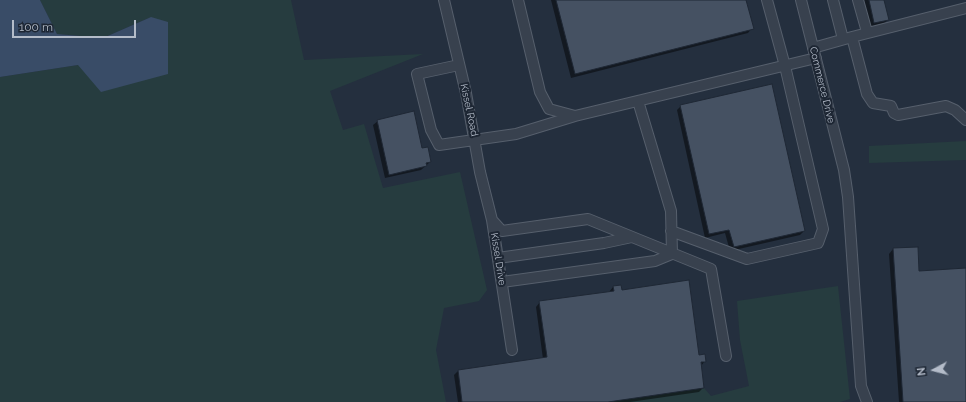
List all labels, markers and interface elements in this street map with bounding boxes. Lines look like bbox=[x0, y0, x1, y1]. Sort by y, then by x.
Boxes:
scale bar bbox=[14, 12, 138, 38]
text: 100 m bbox=[19, 20, 53, 34]
street label: Commerce Drive bbox=[807, 46, 837, 124]
street label: Kissel Road bbox=[458, 83, 480, 137]
street label: Kissel Drive bbox=[488, 232, 508, 286]
north arrow bbox=[914, 350, 954, 390]
text: N bbox=[915, 367, 929, 376]

